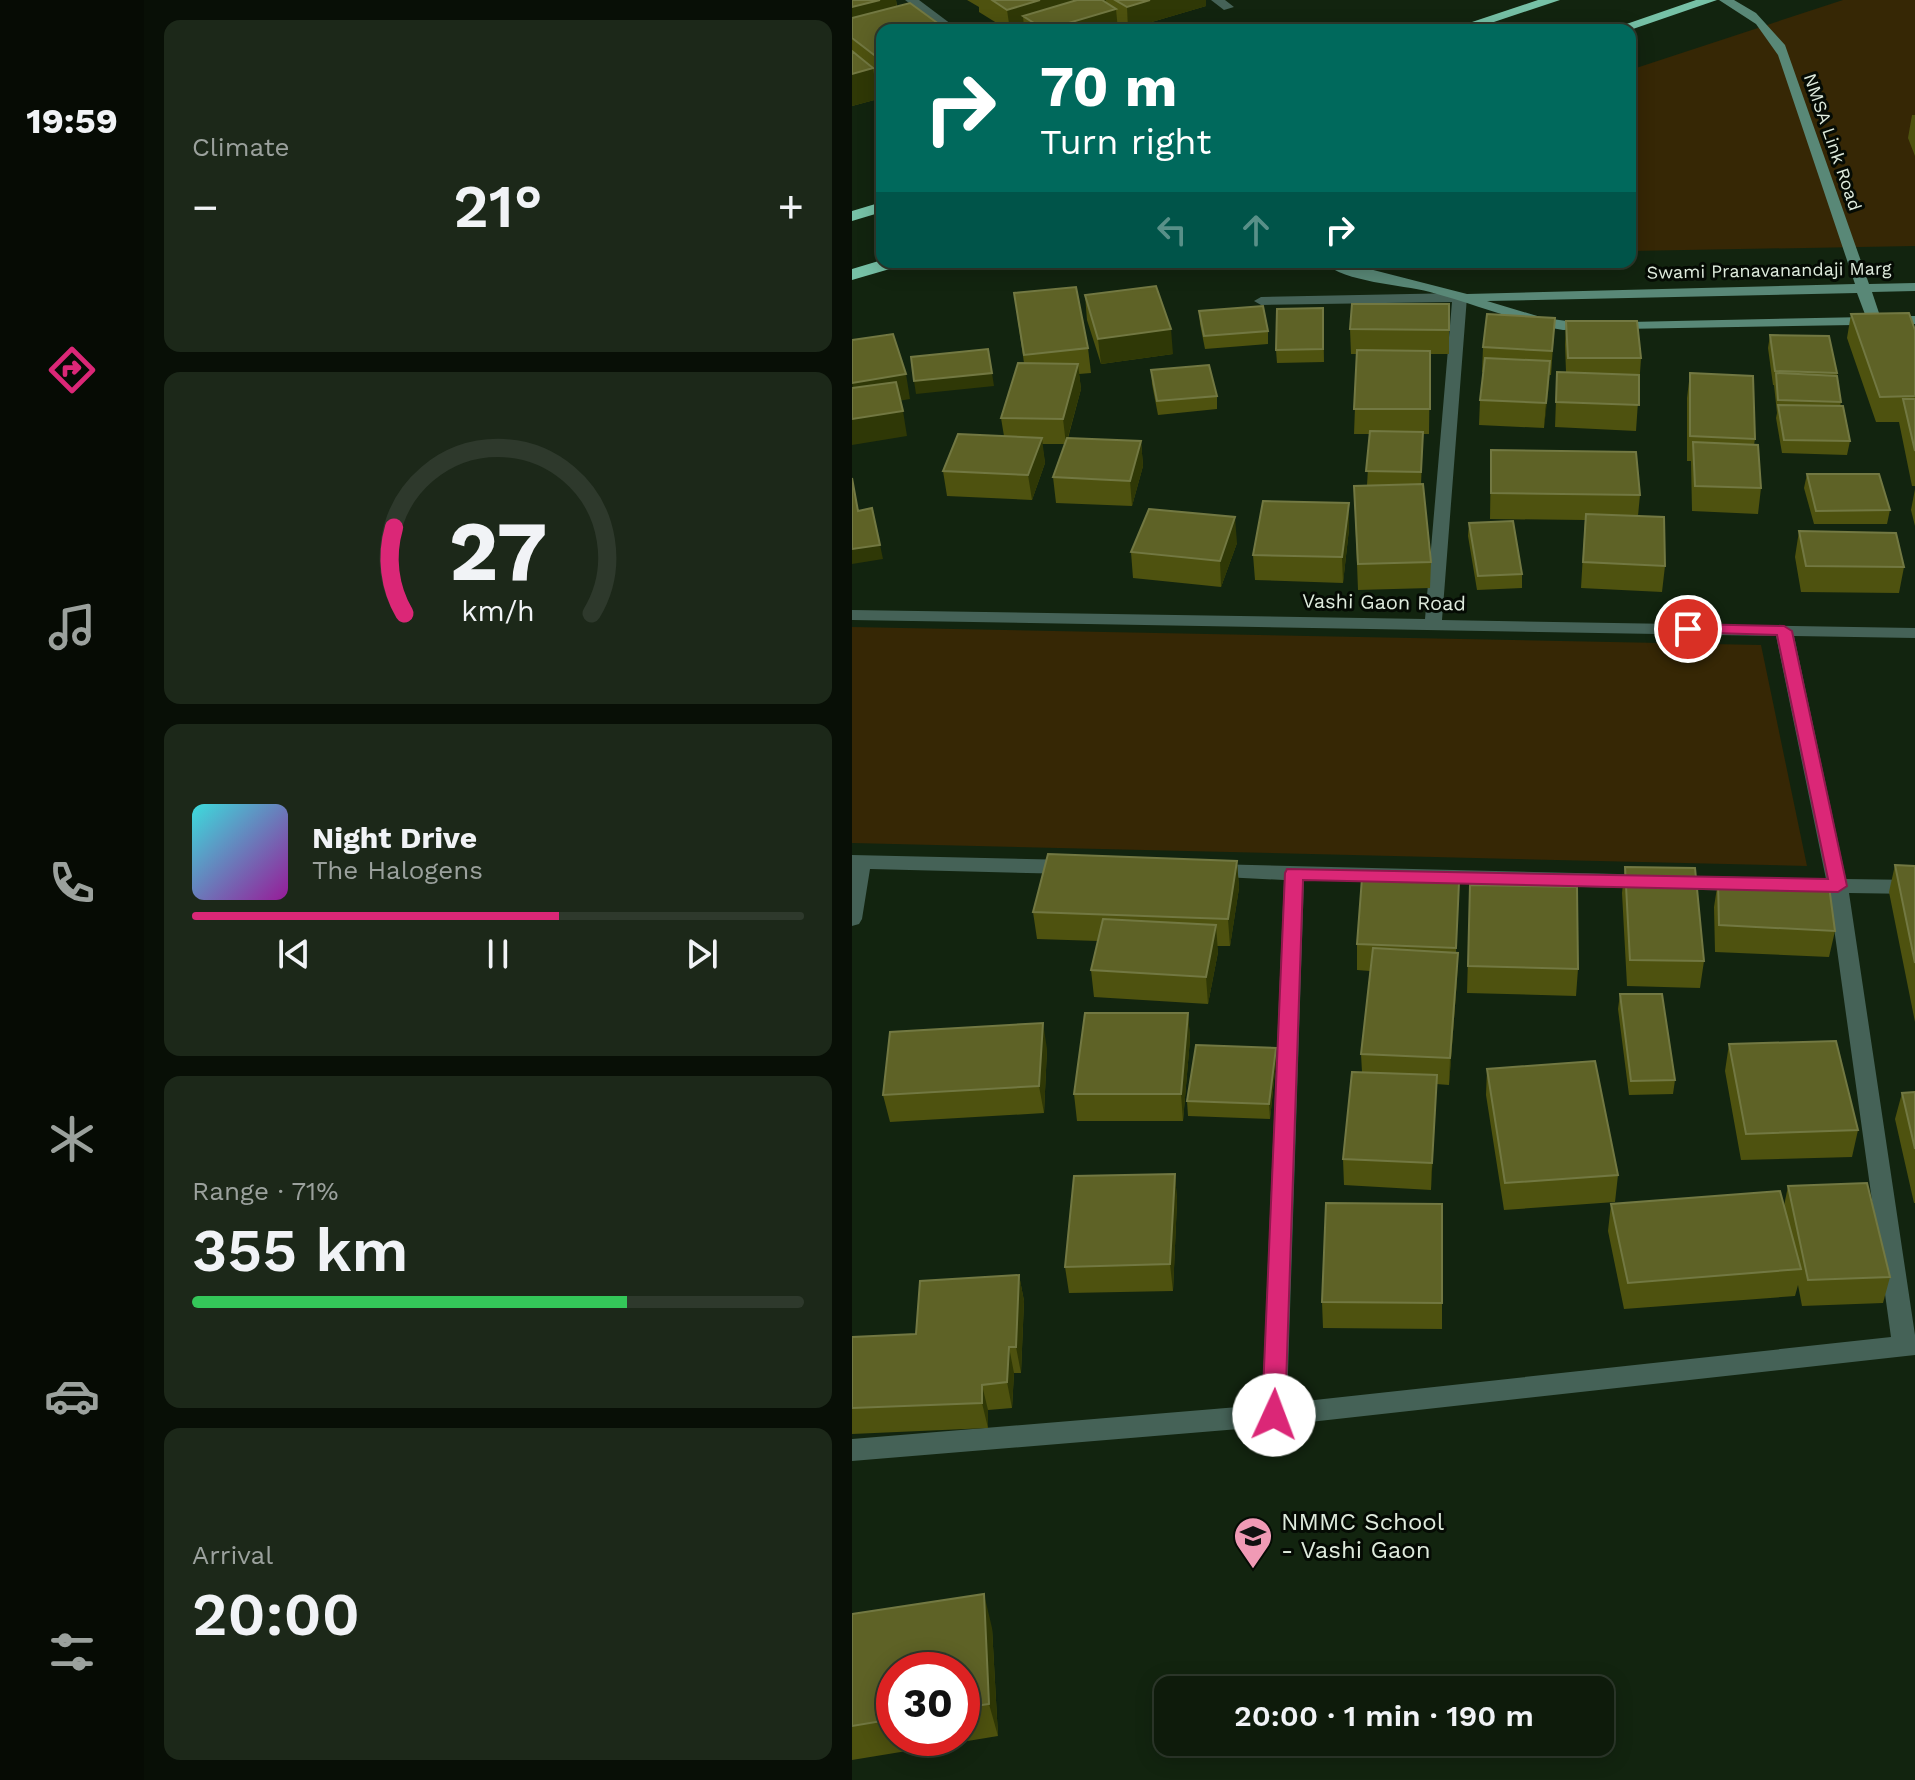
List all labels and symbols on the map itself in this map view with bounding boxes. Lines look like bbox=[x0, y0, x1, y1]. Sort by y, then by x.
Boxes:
street label: NMSA Link Road bbox=[1800, 71, 1866, 213]
street label: Swami Pranavanandaji Marg bbox=[1646, 257, 1892, 283]
street label: Vashi Gaon Road bbox=[1302, 589, 1466, 615]
pin bbox=[1654, 595, 1722, 663]
position arrow bbox=[1232, 1373, 1316, 1457]
place label: NMMC School - Vashi Gaon bbox=[1281, 1508, 1445, 1564]
school or university icon: NMMC School - Vashi Gaon bbox=[1232, 1515, 1274, 1570]
speed limit sign: 30 bbox=[876, 1652, 980, 1756]

